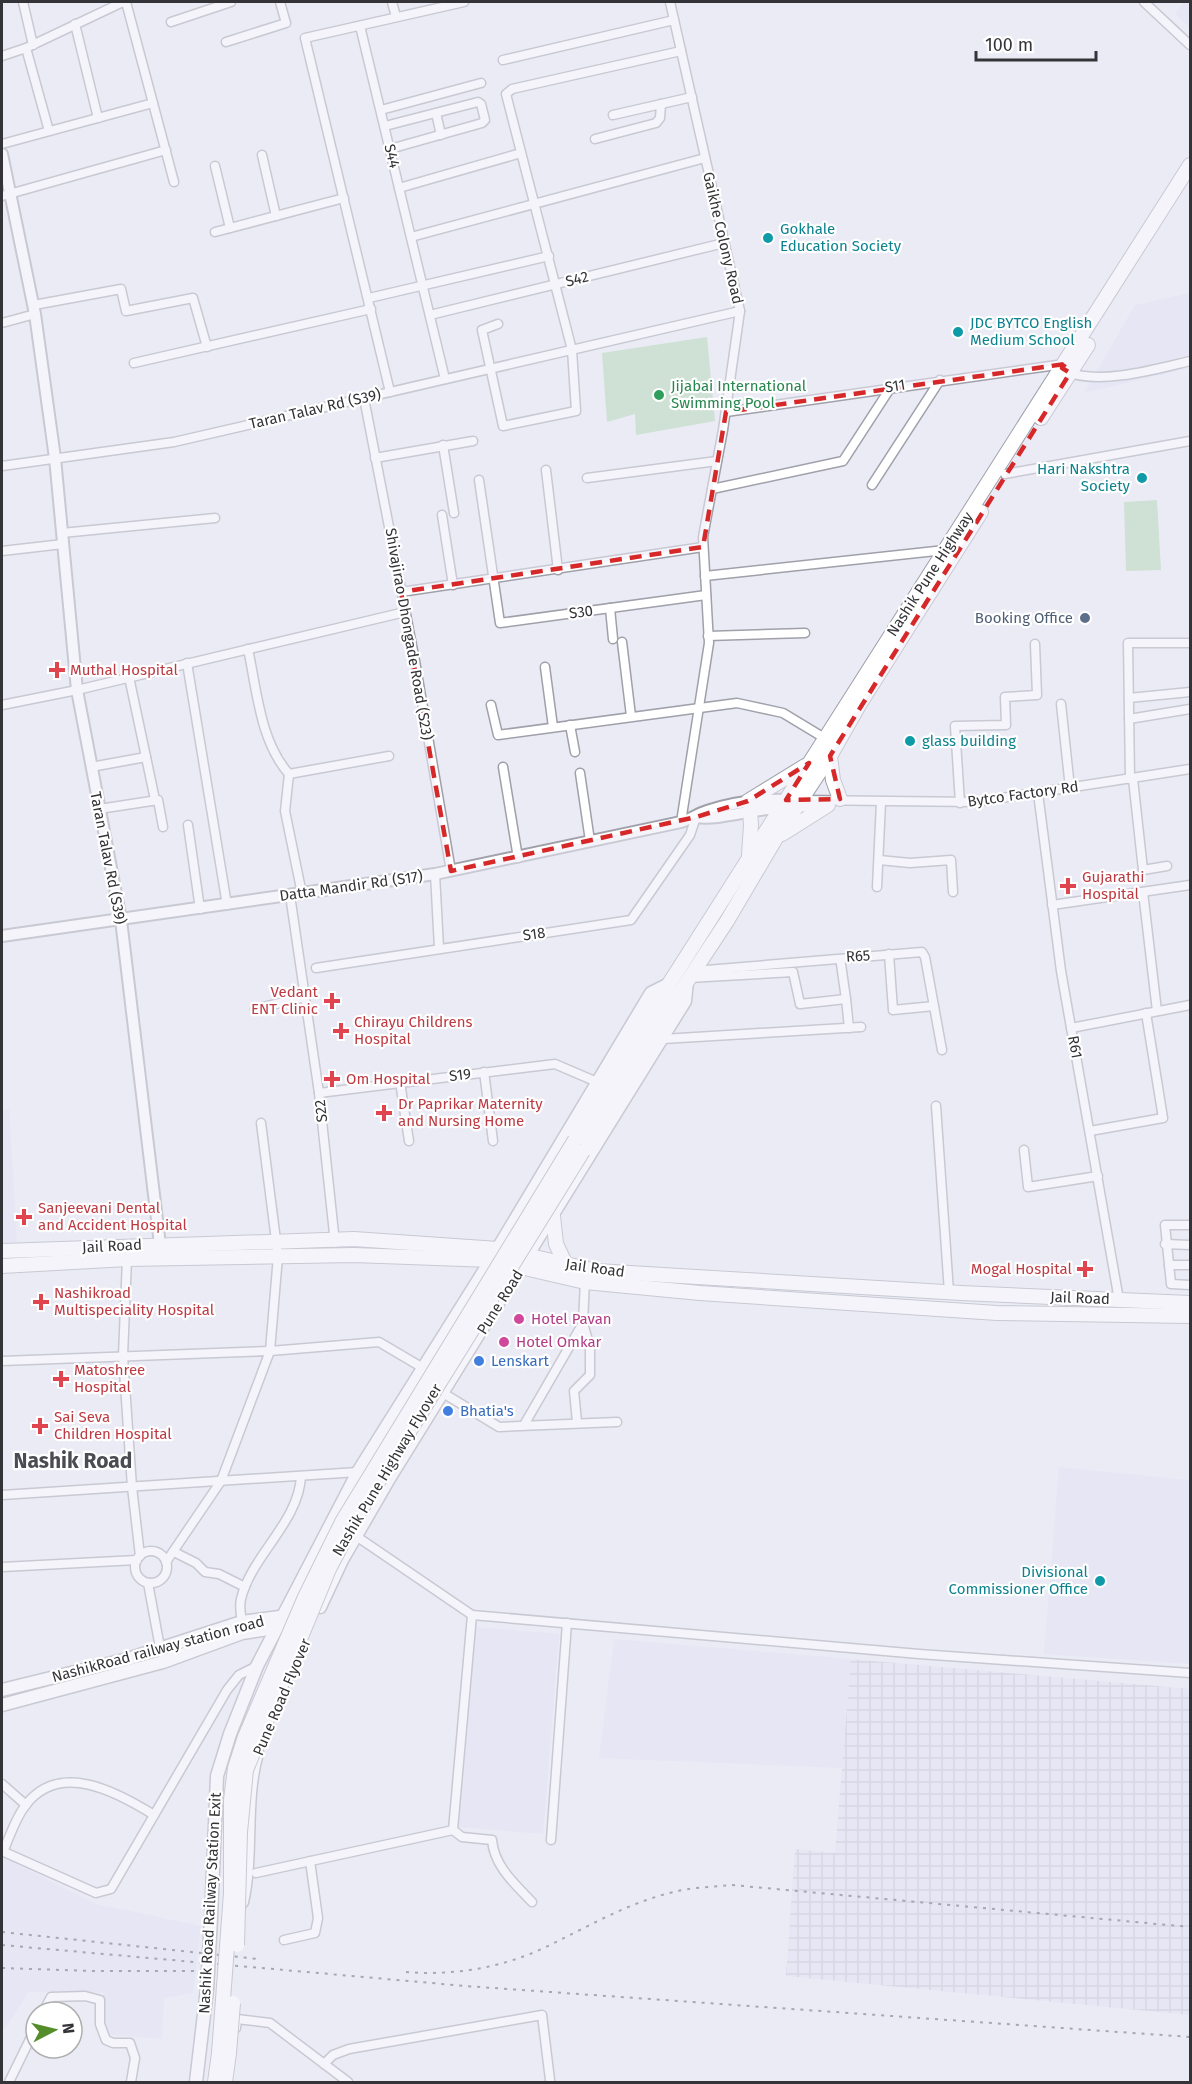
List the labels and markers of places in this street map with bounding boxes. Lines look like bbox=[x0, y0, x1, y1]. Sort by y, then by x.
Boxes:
place label: Gokhale Education Society bbox=[780, 220, 902, 255]
marker: Gokhale Education Society bbox=[761, 231, 775, 245]
place label: JDC BYTCO English Medium School bbox=[970, 314, 1092, 349]
marker: JDC BYTCO English Medium School bbox=[951, 325, 965, 339]
place label: Jijabai International Swimming Pool bbox=[671, 377, 807, 412]
marker: Jijabai International Swimming Pool bbox=[652, 388, 666, 402]
place label: Hari Nakshtra Society bbox=[1037, 460, 1131, 495]
marker: Hari Nakshtra Society bbox=[1135, 471, 1149, 485]
place label: Booking Office bbox=[975, 609, 1073, 627]
marker: Booking Office bbox=[1078, 611, 1092, 625]
marker: Muthal Hospital bbox=[48, 661, 66, 679]
place label: Muthal Hospital bbox=[70, 661, 178, 679]
place label: glass building bbox=[922, 732, 1016, 750]
marker: glass building bbox=[903, 734, 917, 748]
place label: Gujarathi Hospital bbox=[1082, 868, 1144, 903]
marker: Gujarathi Hospital bbox=[1059, 877, 1077, 895]
place label: Vedant ENT Clinic bbox=[251, 983, 319, 1018]
marker: Vedant ENT Clinic bbox=[323, 992, 341, 1010]
place label: Chirayu Childrens Hospital bbox=[354, 1013, 472, 1048]
marker: Chirayu Childrens Hospital bbox=[332, 1022, 350, 1040]
marker: Om Hospital bbox=[323, 1070, 341, 1088]
place label: Om Hospital bbox=[346, 1070, 431, 1088]
place label: Dr Paprikar Maternity and Nursing Home bbox=[398, 1095, 543, 1130]
marker: Dr Paprikar Maternity and Nursing Home bbox=[375, 1104, 393, 1122]
place label: Sanjeevani Dental and Accident Hospital bbox=[38, 1199, 188, 1234]
marker: Sanjeevani Dental and Accident Hospital bbox=[15, 1208, 33, 1226]
place label: Mogal Hospital bbox=[971, 1260, 1073, 1278]
marker: Mogal Hospital bbox=[1076, 1260, 1094, 1278]
place label: Nashikroad Multispeciality Hospital bbox=[54, 1284, 215, 1319]
marker: Nashikroad Multispeciality Hospital bbox=[32, 1293, 50, 1311]
place label: Hotel Pavan bbox=[531, 1310, 612, 1328]
marker: Hotel Pavan bbox=[512, 1312, 526, 1326]
place label: Hotel Omkar bbox=[516, 1333, 602, 1351]
marker: Hotel Omkar bbox=[497, 1335, 511, 1349]
place label: Lenskart bbox=[491, 1352, 549, 1370]
marker: Lenskart bbox=[472, 1354, 486, 1368]
place label: Matoshree Hospital bbox=[74, 1361, 145, 1396]
marker: Matoshree Hospital bbox=[52, 1370, 70, 1388]
place label: Bhatia's bbox=[460, 1402, 514, 1420]
marker: Bhatia's bbox=[441, 1404, 455, 1418]
place label: Sai Seva Children Hospital bbox=[54, 1408, 172, 1443]
marker: Sai Seva Children Hospital bbox=[31, 1417, 49, 1435]
place label: Divisional Commissioner Office bbox=[949, 1563, 1089, 1598]
marker: Divisional Commissioner Office bbox=[1093, 1574, 1107, 1588]

